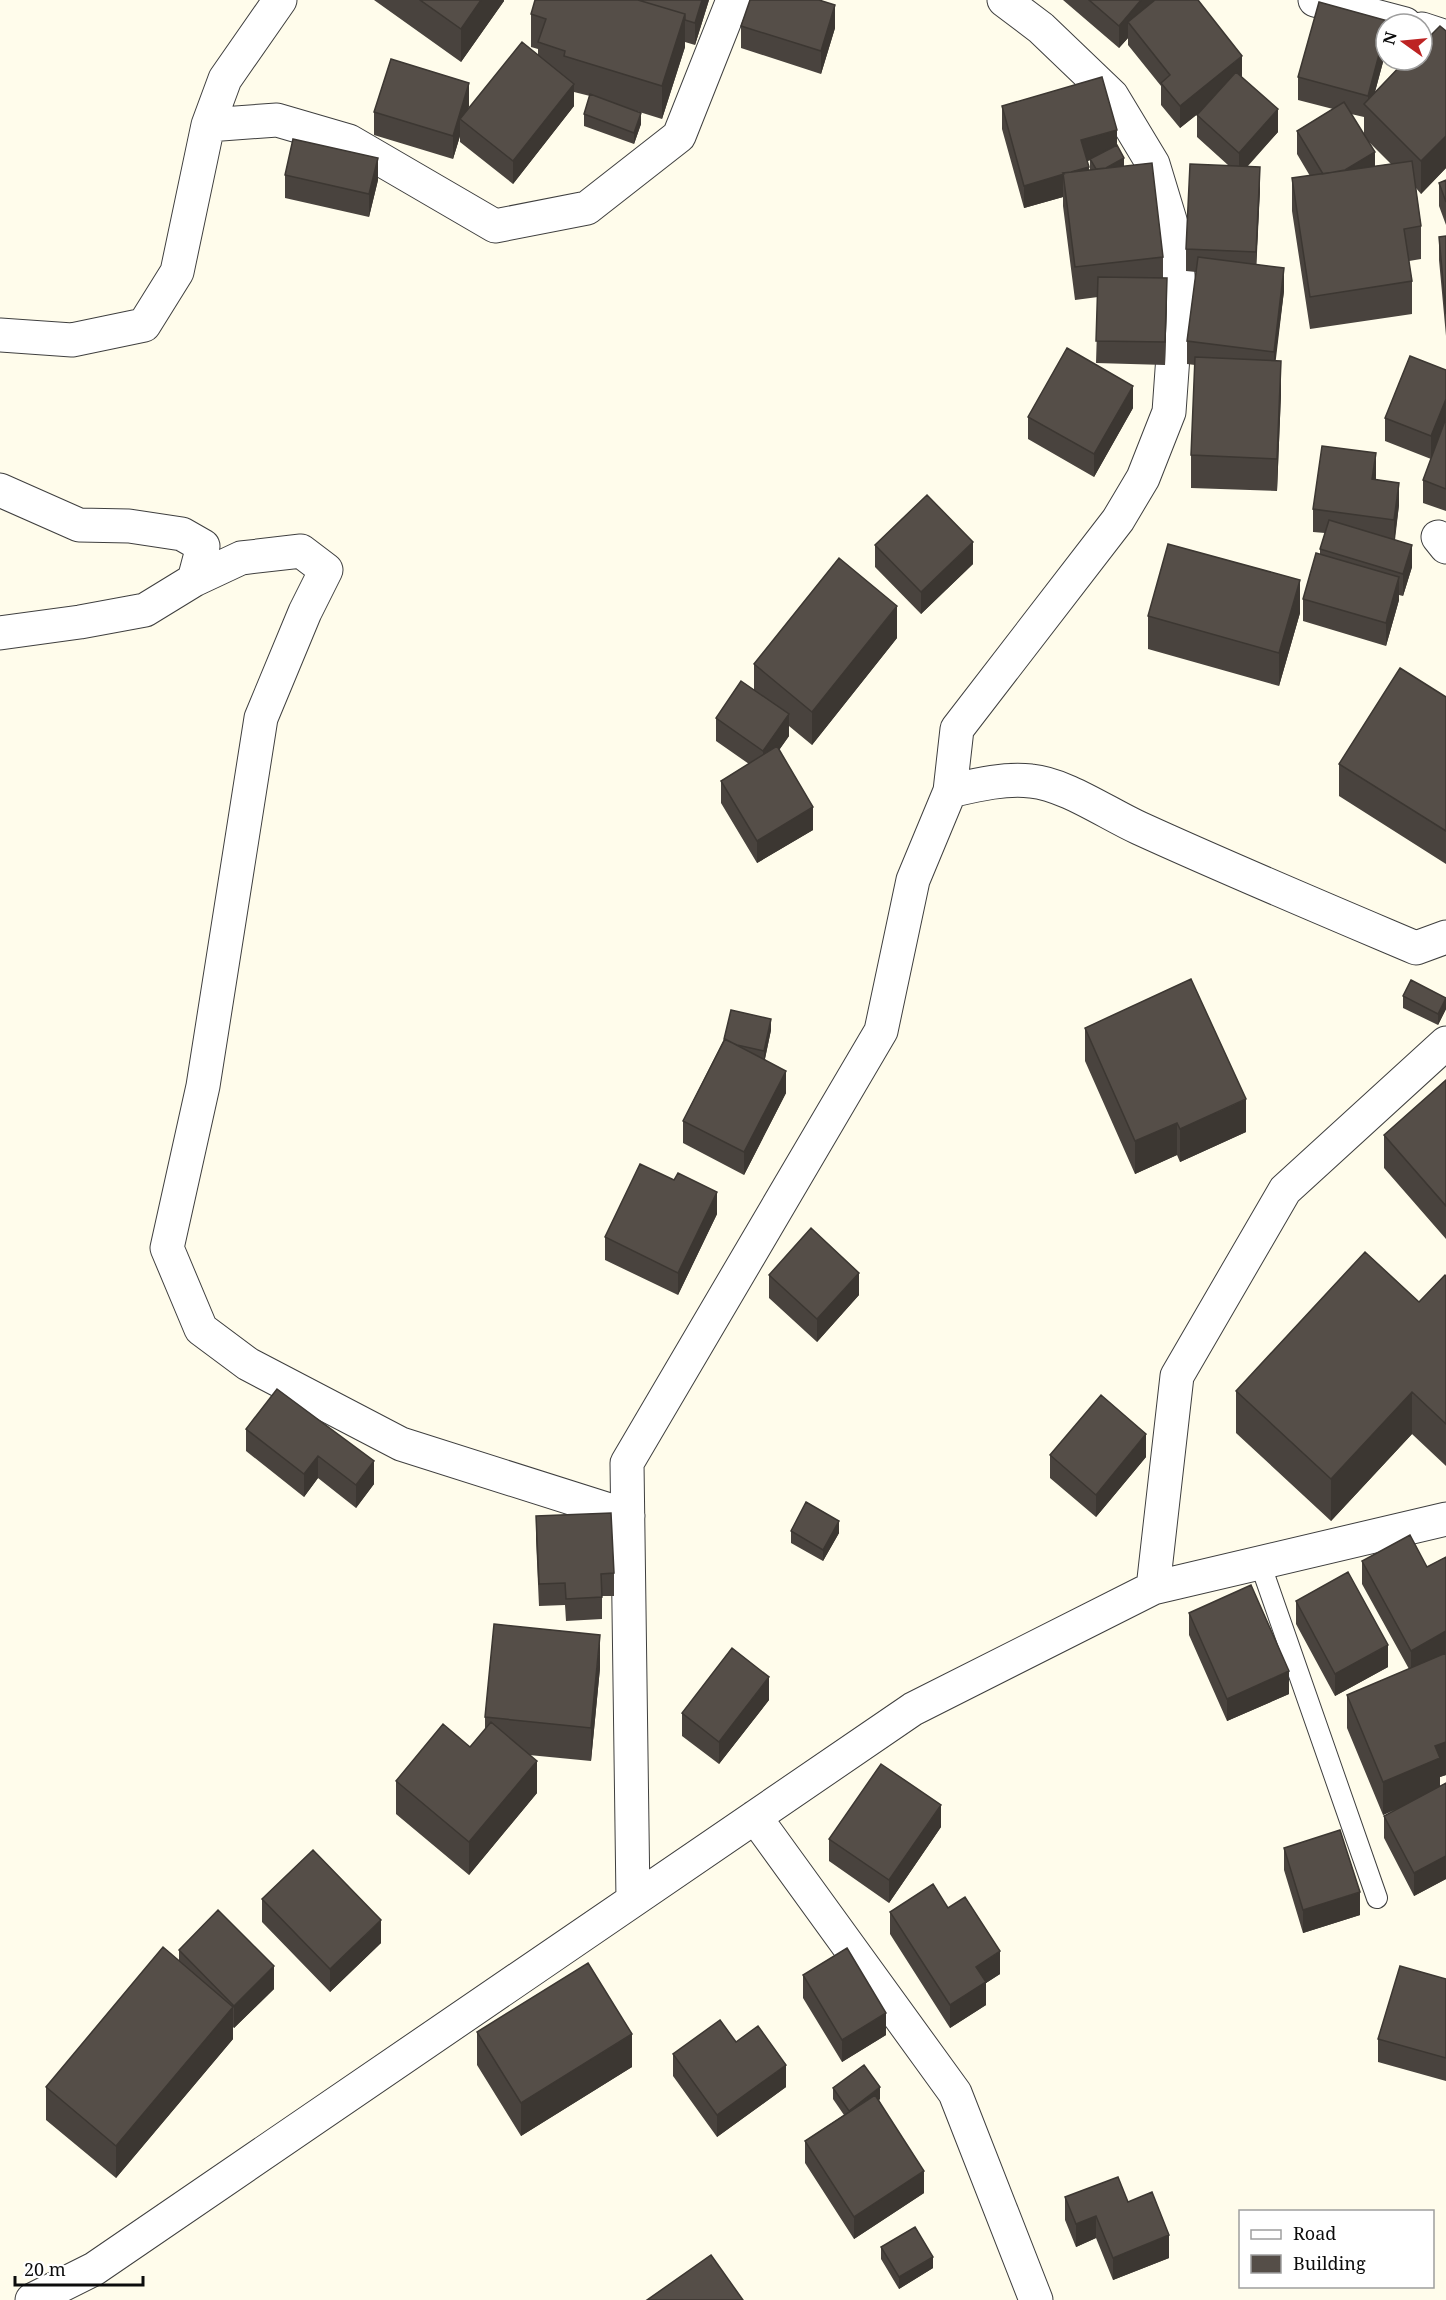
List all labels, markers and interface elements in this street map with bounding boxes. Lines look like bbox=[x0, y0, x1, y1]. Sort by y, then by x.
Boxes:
north arrow bbox=[1374, 12, 1434, 72]
text: N bbox=[1377, 29, 1402, 47]
legend bbox=[1239, 2210, 1434, 2288]
text: Road bbox=[1293, 2221, 1336, 2245]
scale bar bbox=[15, 2249, 142, 2287]
text: Building bbox=[1293, 2251, 1366, 2275]
text: 20 m bbox=[24, 2257, 66, 2281]

